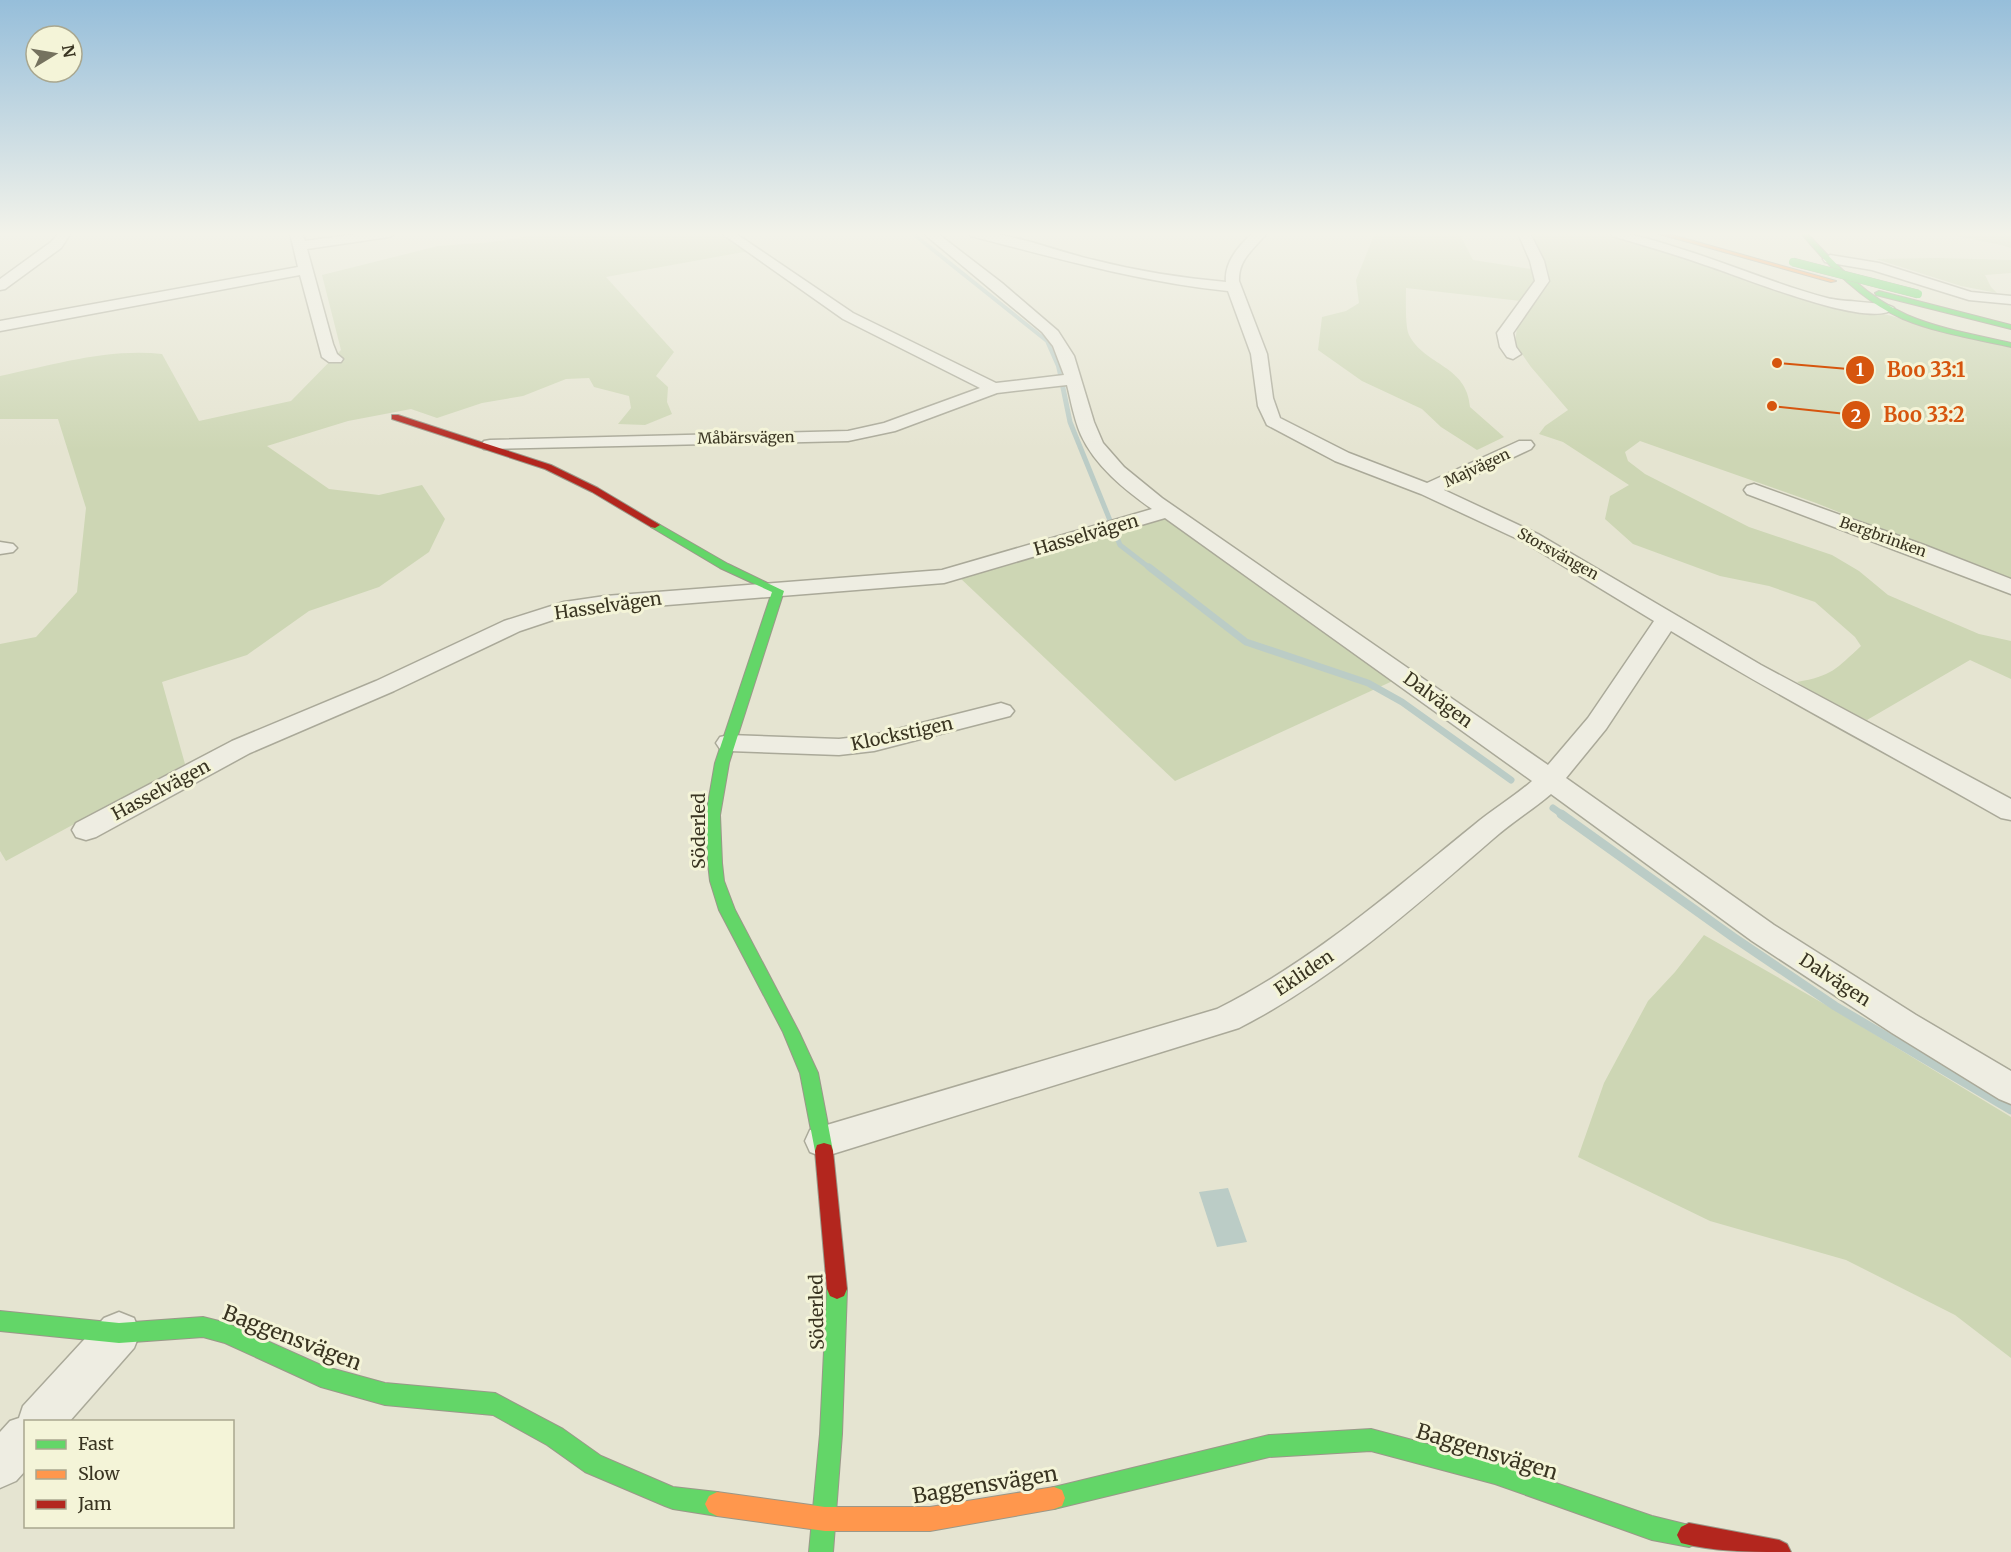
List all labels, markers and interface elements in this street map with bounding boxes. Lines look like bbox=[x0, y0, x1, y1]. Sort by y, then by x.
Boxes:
north arrow bbox=[24, 24, 84, 84]
text: N bbox=[58, 43, 80, 60]
callout: Boo 33:1 bbox=[1845, 351, 1978, 389]
text: Boo 33:1 bbox=[1887, 357, 1965, 382]
text: 1 bbox=[1856, 358, 1864, 381]
callout: Boo 33:2 bbox=[1841, 396, 1977, 434]
text: Boo 33:2 bbox=[1883, 402, 1965, 427]
text: 2 bbox=[1851, 404, 1861, 427]
street label: Måbärsvägen bbox=[697, 427, 795, 448]
street label: Majvägen bbox=[1441, 444, 1513, 491]
street label: Hasselvägen bbox=[1031, 509, 1141, 560]
street label: Bergbrinken bbox=[1837, 512, 1929, 561]
street label: Storsvängen bbox=[1514, 523, 1602, 584]
street label: Hasselvägen bbox=[553, 587, 663, 624]
street label: Dalvägen bbox=[1399, 667, 1478, 733]
street label: Klockstigen bbox=[849, 711, 955, 756]
street label: Hasselvägen bbox=[108, 754, 214, 825]
street label: Söderled bbox=[687, 793, 710, 869]
street label: Ekliden bbox=[1270, 944, 1338, 1001]
street label: Dalvägen bbox=[1795, 948, 1875, 1011]
street label: Söderled bbox=[804, 1274, 829, 1350]
street label: Baggensvägen bbox=[219, 1299, 366, 1376]
street label: Baggensvägen bbox=[1413, 1417, 1561, 1486]
legend bbox=[24, 1420, 234, 1528]
text: Fast bbox=[78, 1432, 114, 1455]
street label: Baggensvägen bbox=[910, 1460, 1060, 1509]
text: Slow bbox=[78, 1462, 121, 1485]
text: Jam bbox=[77, 1492, 112, 1515]

